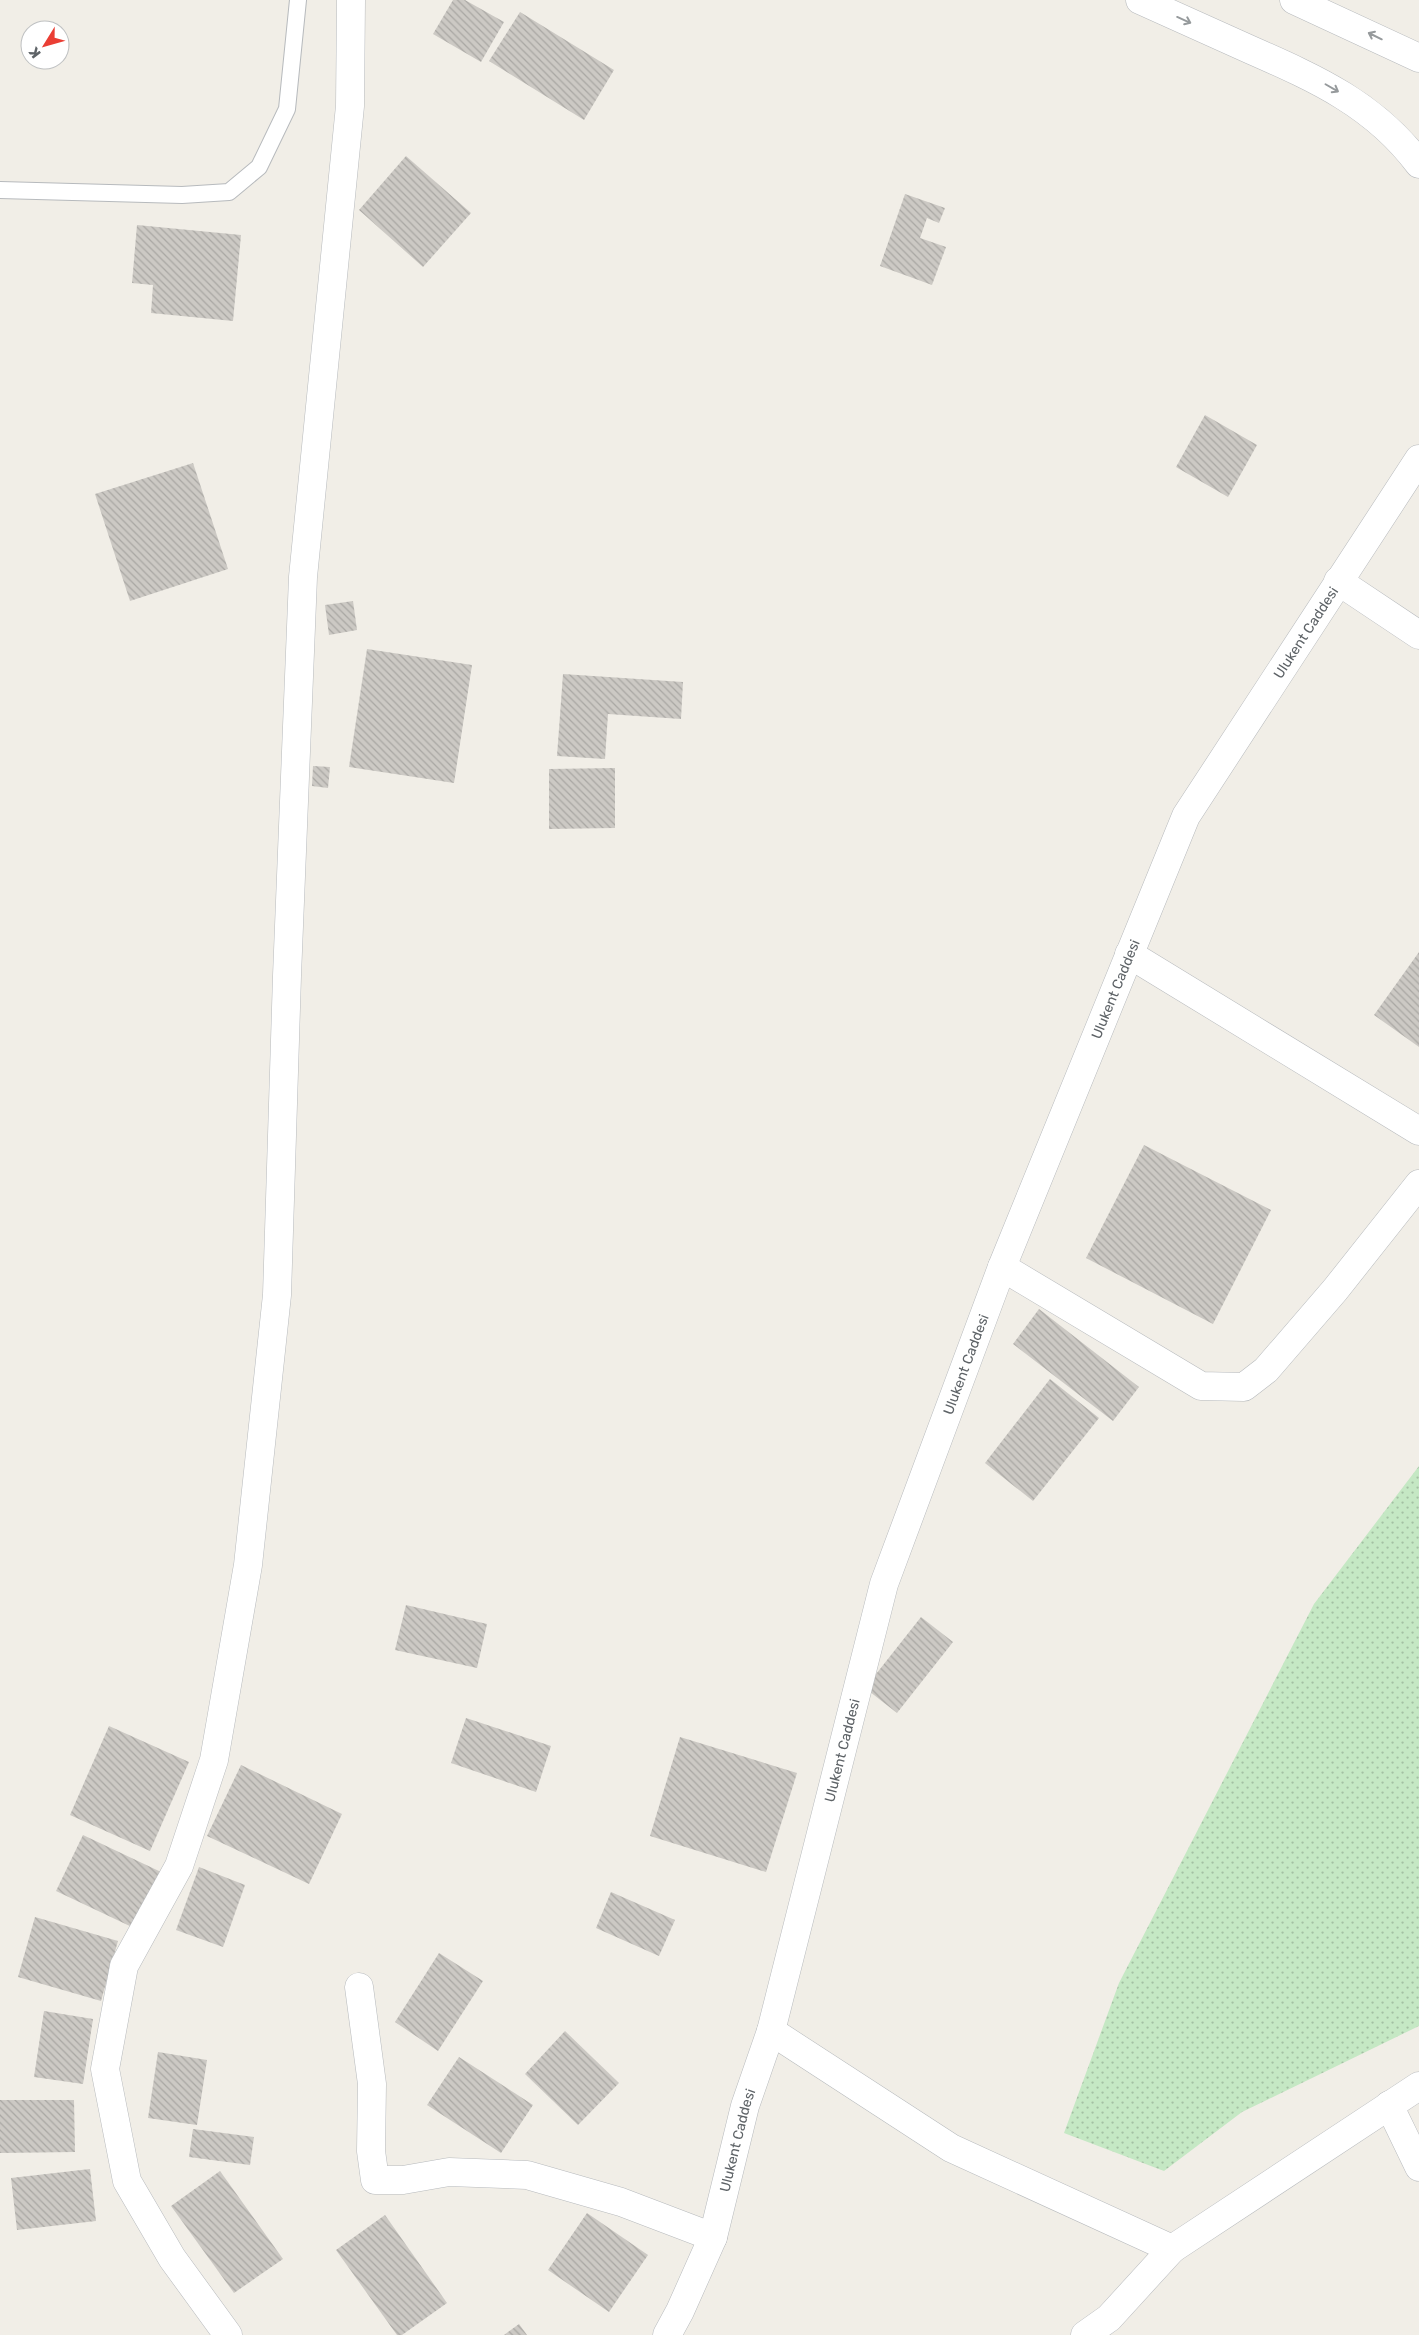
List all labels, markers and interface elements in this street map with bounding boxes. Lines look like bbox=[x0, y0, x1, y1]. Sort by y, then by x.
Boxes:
one-way arrow bbox=[1176, 15, 1191, 25]
north arrow bbox=[20, 20, 70, 70]
one-way arrow bbox=[1368, 31, 1383, 41]
text: K bbox=[25, 43, 45, 61]
one-way arrow bbox=[1324, 83, 1338, 93]
street label: Ulukent Caddesi bbox=[1270, 584, 1342, 682]
street label: Ulukent Caddesi bbox=[1088, 937, 1143, 1041]
street label: Ulukent Caddesi bbox=[939, 1312, 992, 1417]
street label: Ulukent Caddesi bbox=[821, 1697, 863, 1804]
street label: Ulukent Caddesi bbox=[716, 2086, 759, 2194]

